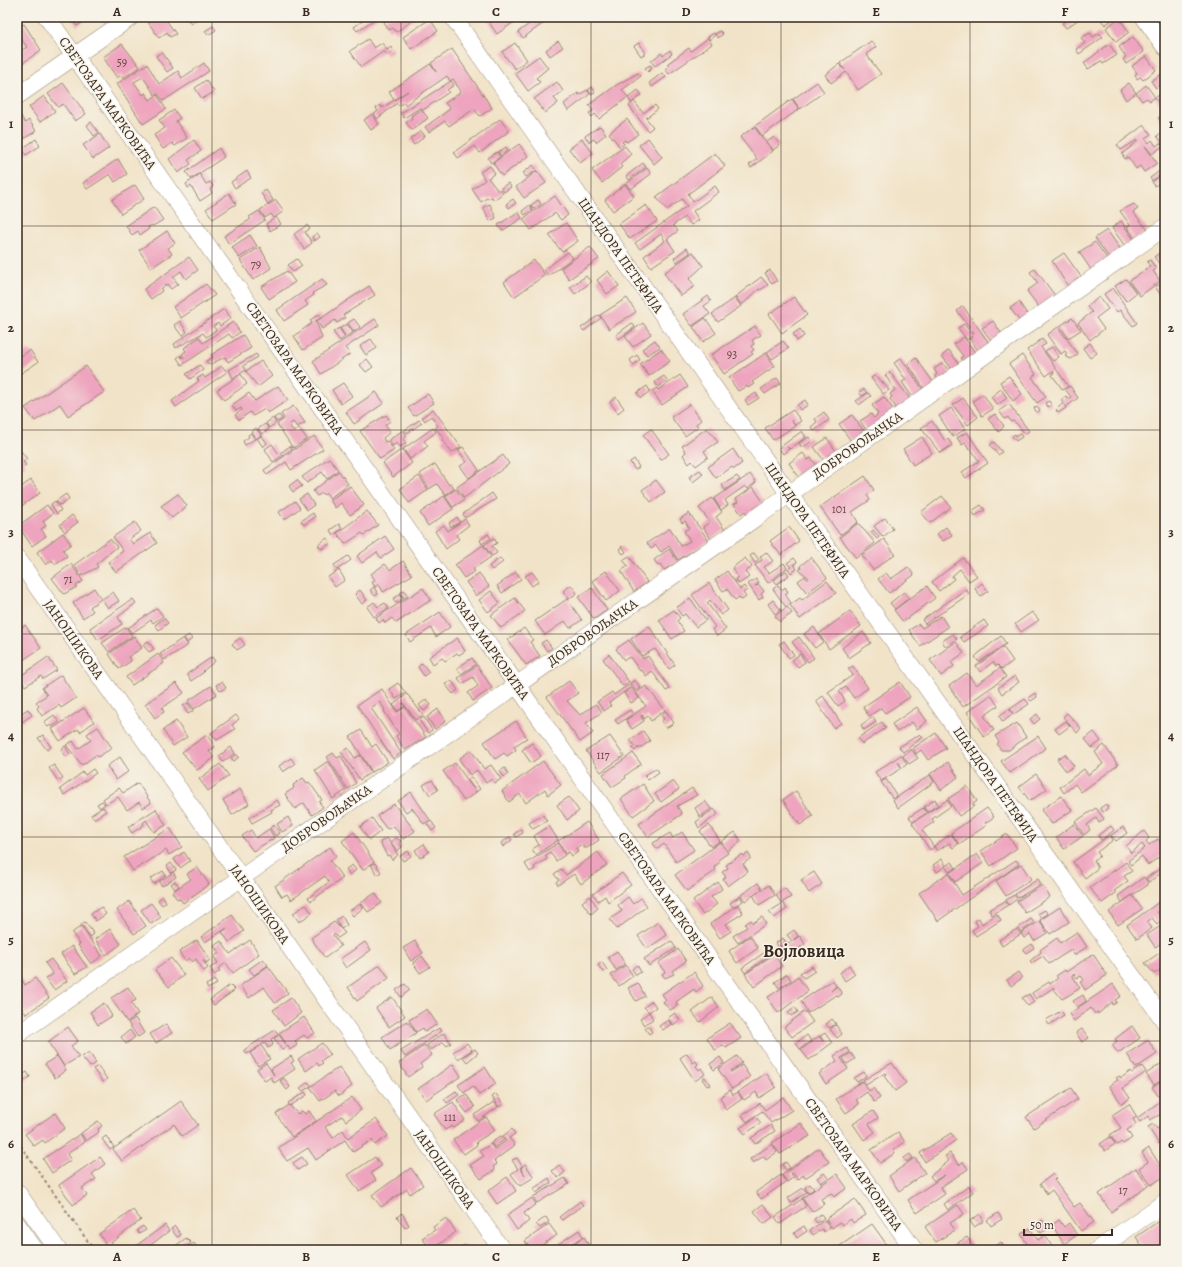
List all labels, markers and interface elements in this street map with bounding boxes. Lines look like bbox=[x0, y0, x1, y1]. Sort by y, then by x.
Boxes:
text: A bbox=[112, 3, 122, 20]
text: B bbox=[302, 3, 310, 20]
text: C bbox=[492, 3, 500, 20]
text: D bbox=[681, 3, 691, 20]
text: E bbox=[872, 3, 880, 20]
text: F bbox=[1062, 3, 1069, 20]
street label: СВЕТОЗАРА МАРКОВИЋА bbox=[54, 33, 161, 174]
house number: 59 bbox=[117, 54, 127, 70]
text: 1 bbox=[9, 115, 14, 132]
text: 1 bbox=[1169, 115, 1174, 132]
street label: ШАНДОРА ПЕТЕФИЈА bbox=[574, 194, 668, 318]
house number: 79 bbox=[251, 256, 261, 272]
street label: СВЕТОЗАРА МАРКОВИЋА bbox=[241, 298, 348, 439]
text: 2 bbox=[8, 319, 15, 336]
text: 2 bbox=[1168, 319, 1175, 336]
house number: 93 bbox=[727, 346, 737, 362]
street label: ДОБРОВОЉАЧКА bbox=[808, 407, 907, 484]
street label: ШАНДОРА ПЕТЕФИЈА bbox=[761, 459, 855, 583]
house number: 101 bbox=[832, 501, 846, 517]
text: 3 bbox=[8, 523, 14, 540]
text: 3 bbox=[1168, 523, 1174, 540]
street label: СВЕТОЗАРА МАРКОВИЋА bbox=[427, 563, 534, 704]
house number: 71 bbox=[63, 571, 73, 587]
street label: ДОБРОВОЉАЧКА bbox=[543, 594, 642, 671]
street label: ЈАНОШИКОВА bbox=[39, 596, 109, 684]
street label: ШАНДОРА ПЕТЕФИЈА bbox=[949, 723, 1043, 847]
text: 4 bbox=[8, 727, 14, 744]
text: 4 bbox=[1168, 727, 1174, 744]
house number: 117 bbox=[596, 747, 611, 763]
street label: ДОБРОВОЉАЧКА bbox=[277, 780, 376, 857]
street label: СВЕТОЗАРА МАРКОВИЋА bbox=[613, 828, 720, 969]
street label: ЈАНОШИКОВА bbox=[225, 861, 295, 949]
text: 5 bbox=[8, 931, 14, 948]
text: 5 bbox=[1168, 931, 1174, 948]
district label: Војловица bbox=[763, 939, 845, 963]
street label: СВЕТОЗАРА МАРКОВИЋА bbox=[800, 1094, 907, 1235]
house number: 111 bbox=[444, 1109, 456, 1125]
street label: ЈАНОШИКОВА bbox=[410, 1126, 480, 1214]
text: 6 bbox=[8, 1135, 14, 1152]
text: 6 bbox=[1168, 1135, 1174, 1152]
house number: 17 bbox=[1118, 1182, 1129, 1198]
scale bar bbox=[1024, 1211, 1112, 1237]
text: 50 m bbox=[1030, 1217, 1054, 1233]
text: A bbox=[112, 1248, 122, 1265]
text: B bbox=[302, 1248, 310, 1265]
text: C bbox=[492, 1248, 500, 1265]
text: D bbox=[681, 1248, 691, 1265]
text: E bbox=[872, 1248, 880, 1265]
text: F bbox=[1062, 1248, 1069, 1265]

